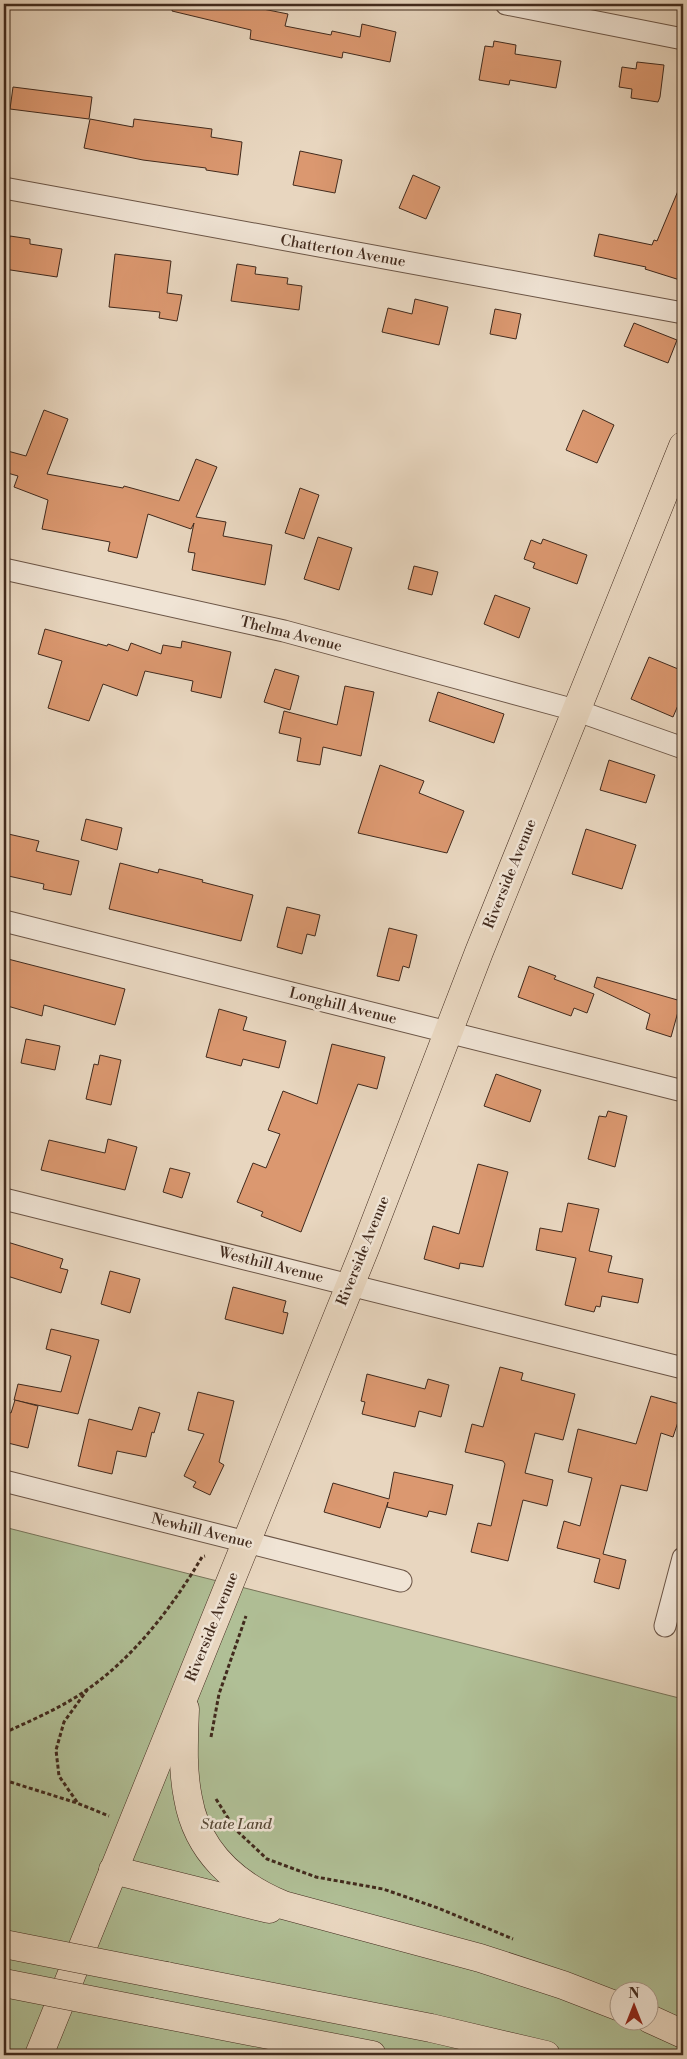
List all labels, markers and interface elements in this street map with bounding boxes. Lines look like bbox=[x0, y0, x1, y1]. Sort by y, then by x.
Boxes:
street label: Chatterton Avenue bbox=[279, 231, 407, 271]
street label: Thelma Avenue bbox=[238, 612, 344, 656]
street label: Riverside Avenue bbox=[479, 816, 541, 932]
street label: Longhill Avenue bbox=[287, 983, 399, 1029]
street label: Riverside Avenue bbox=[332, 1193, 394, 1309]
street label: Westhill Avenue bbox=[215, 1243, 326, 1287]
street label: Newhill Avenue bbox=[149, 1509, 255, 1553]
street label: Riverside Avenue bbox=[181, 1569, 243, 1685]
park label: State Land bbox=[201, 1815, 272, 1834]
north arrow bbox=[610, 1982, 660, 2032]
text: N bbox=[628, 1985, 640, 2003]

